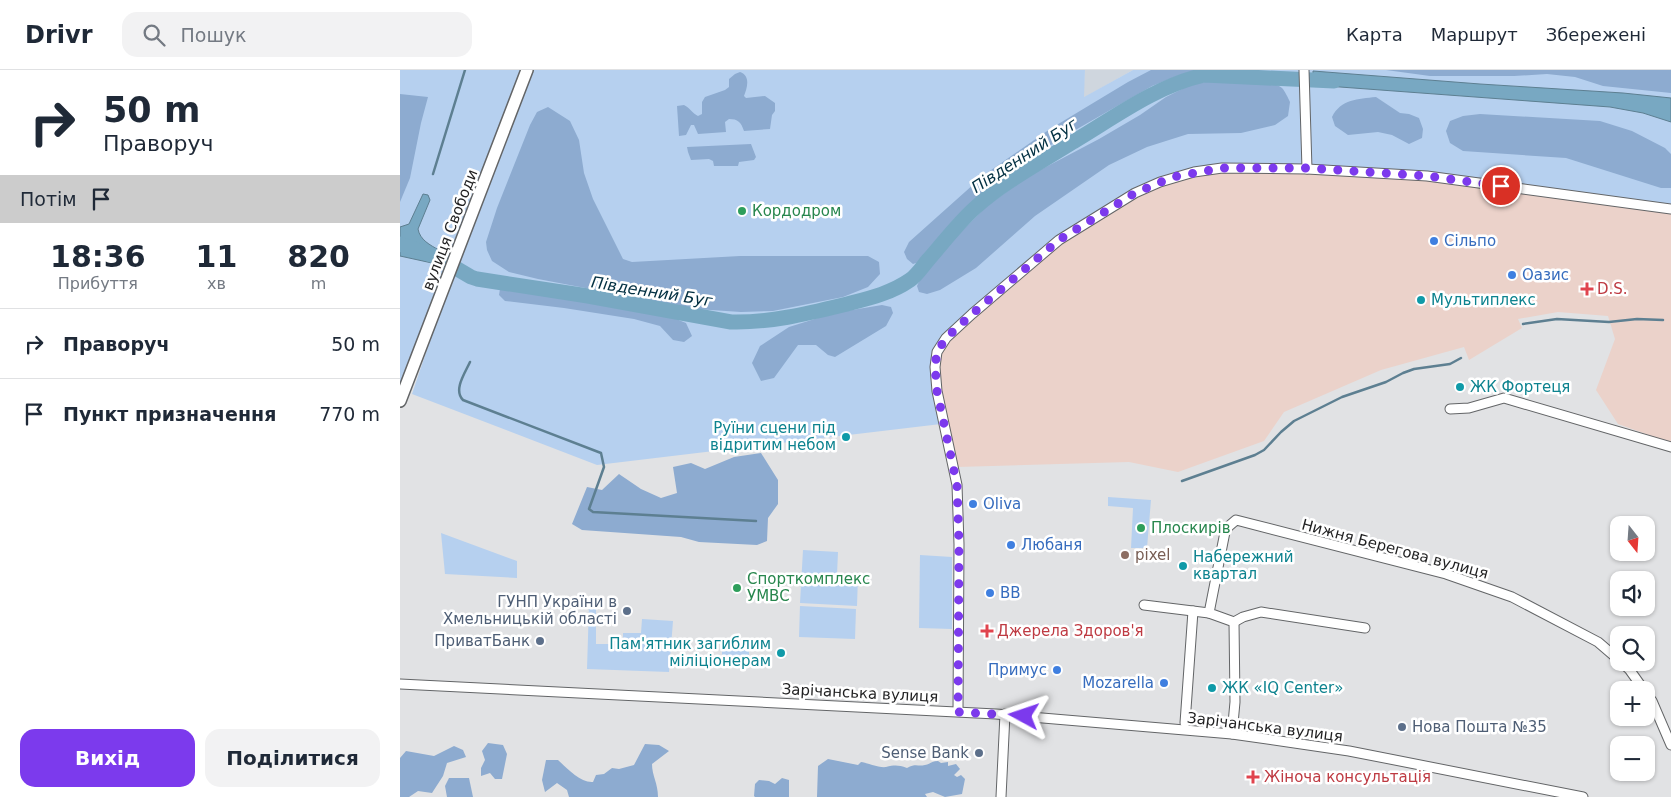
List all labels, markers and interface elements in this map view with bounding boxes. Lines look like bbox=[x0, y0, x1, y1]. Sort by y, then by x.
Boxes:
search box bbox=[122, 12, 472, 57]
text: Drivr bbox=[25, 21, 92, 49]
icon: search bbox=[140, 21, 168, 49]
text: Пошук bbox=[180, 24, 247, 46]
text: Карта bbox=[1346, 24, 1403, 45]
text: Маршрут bbox=[1431, 24, 1518, 45]
text: Збережені bbox=[1546, 24, 1646, 45]
icon: right bbox=[20, 90, 85, 155]
text: 50 m bbox=[103, 90, 200, 130]
water label: Південний Буг bbox=[968, 114, 1081, 197]
text: Праворуч bbox=[103, 131, 213, 156]
pin bbox=[1480, 165, 1522, 207]
street label: вулиця Свободи bbox=[419, 167, 481, 293]
icon: arrive bbox=[1487, 172, 1515, 200]
icon: arrive bbox=[87, 185, 115, 213]
text: Потім bbox=[20, 188, 77, 210]
place label: Кордодром bbox=[752, 202, 841, 220]
marker: Кордодром bbox=[736, 205, 748, 217]
place label: Сільпо bbox=[1444, 232, 1496, 250]
marker: Сільпо bbox=[1428, 235, 1440, 247]
text: 18:36 bbox=[50, 239, 146, 274]
text: 11 bbox=[196, 239, 237, 274]
text: 820 bbox=[287, 239, 350, 274]
place label: Оазис bbox=[1522, 266, 1569, 284]
marker: Оазис bbox=[1506, 269, 1518, 281]
water label: Південний Буг bbox=[590, 273, 714, 311]
text: Прибуття bbox=[58, 274, 138, 293]
text: хв bbox=[207, 274, 226, 293]
text: m bbox=[311, 274, 326, 293]
place label: D.S. bbox=[1597, 280, 1628, 298]
marker: D.S. bbox=[1581, 283, 1593, 295]
place label: Мультиплекс bbox=[1431, 291, 1536, 309]
marker: Мультиплекс bbox=[1415, 294, 1427, 306]
icon: right bbox=[20, 330, 48, 358]
text: Праворуч bbox=[63, 333, 169, 355]
text: 50 m bbox=[331, 333, 380, 355]
place label: ЖК Фортеця bbox=[1470, 378, 1570, 396]
marker: ЖК Фортеця bbox=[1454, 381, 1466, 393]
icon: arrive bbox=[20, 400, 48, 428]
text: Пункт призначення bbox=[63, 403, 276, 425]
text: 770 m bbox=[319, 403, 380, 425]
place label: Руїни сцени під відритим небом bbox=[710, 419, 836, 454]
marker: Руїни сцени під відритим небом bbox=[840, 431, 852, 443]
place label: Oliva bbox=[983, 495, 1021, 513]
marker: Oliva bbox=[967, 498, 979, 510]
street label: Нижня Берегова вулиця bbox=[1300, 515, 1490, 583]
north arrow bbox=[1610, 516, 1655, 561]
map controls bbox=[1610, 516, 1655, 781]
place label: Плоскирів bbox=[1151, 519, 1231, 537]
marker: Плоскирів bbox=[1135, 522, 1147, 534]
place label: Любаня bbox=[1021, 536, 1082, 554]
marker: Любаня bbox=[1005, 539, 1017, 551]
place label: pixel bbox=[1135, 546, 1171, 564]
place label: Набережний квартал bbox=[1193, 548, 1294, 583]
marker: pixel bbox=[1119, 549, 1131, 561]
marker: Набережний квартал bbox=[1177, 560, 1189, 572]
place label: Спорткомплекс УМВС bbox=[747, 570, 870, 605]
button: sound bbox=[1610, 571, 1655, 616]
marker: Спорткомплекс УМВС bbox=[731, 582, 743, 594]
place label: ВВ bbox=[1000, 584, 1021, 602]
marker: ВВ bbox=[984, 587, 996, 599]
place label: ГУНП України в Хмельницькій області bbox=[443, 593, 617, 628]
marker: ГУНП України в Хмельницькій області bbox=[621, 605, 633, 617]
place label: Джерела Здоров'я bbox=[997, 622, 1144, 640]
marker: Джерела Здоров'я bbox=[981, 625, 993, 637]
button: search bbox=[1610, 626, 1655, 671]
place label: ПриватБанк bbox=[434, 632, 530, 650]
marker: ПриватБанк bbox=[534, 635, 546, 647]
place label: Пам'ятник загиблим міліціонерам bbox=[609, 635, 771, 670]
marker: Пам'ятник загиблим міліціонерам bbox=[775, 647, 787, 659]
place label: Примус bbox=[988, 661, 1047, 679]
marker: Примус bbox=[1051, 664, 1063, 676]
place label: Mozarella bbox=[1082, 674, 1154, 692]
marker: Mozarella bbox=[1158, 677, 1170, 689]
place label: ЖК «IQ Center» bbox=[1222, 679, 1343, 697]
street label: Зарічанська вулиця bbox=[781, 680, 939, 706]
button: + bbox=[1610, 681, 1655, 726]
marker: ЖК «IQ Center» bbox=[1206, 682, 1218, 694]
position arrow bbox=[997, 689, 1049, 741]
street label: Зарічанська вулиця bbox=[1186, 709, 1344, 745]
place label: Нова Пошта №35 bbox=[1412, 718, 1547, 736]
marker: Нова Пошта №35 bbox=[1396, 721, 1408, 733]
button: Вихід bbox=[20, 729, 195, 787]
button: Поділитися bbox=[205, 729, 380, 787]
button: − bbox=[1610, 736, 1655, 781]
place label: Sense Bank bbox=[881, 744, 969, 762]
marker: Sense Bank bbox=[973, 747, 985, 759]
place label: Жіноча консультація bbox=[1264, 768, 1431, 786]
marker: Жіноча консультація bbox=[1246, 770, 1260, 784]

